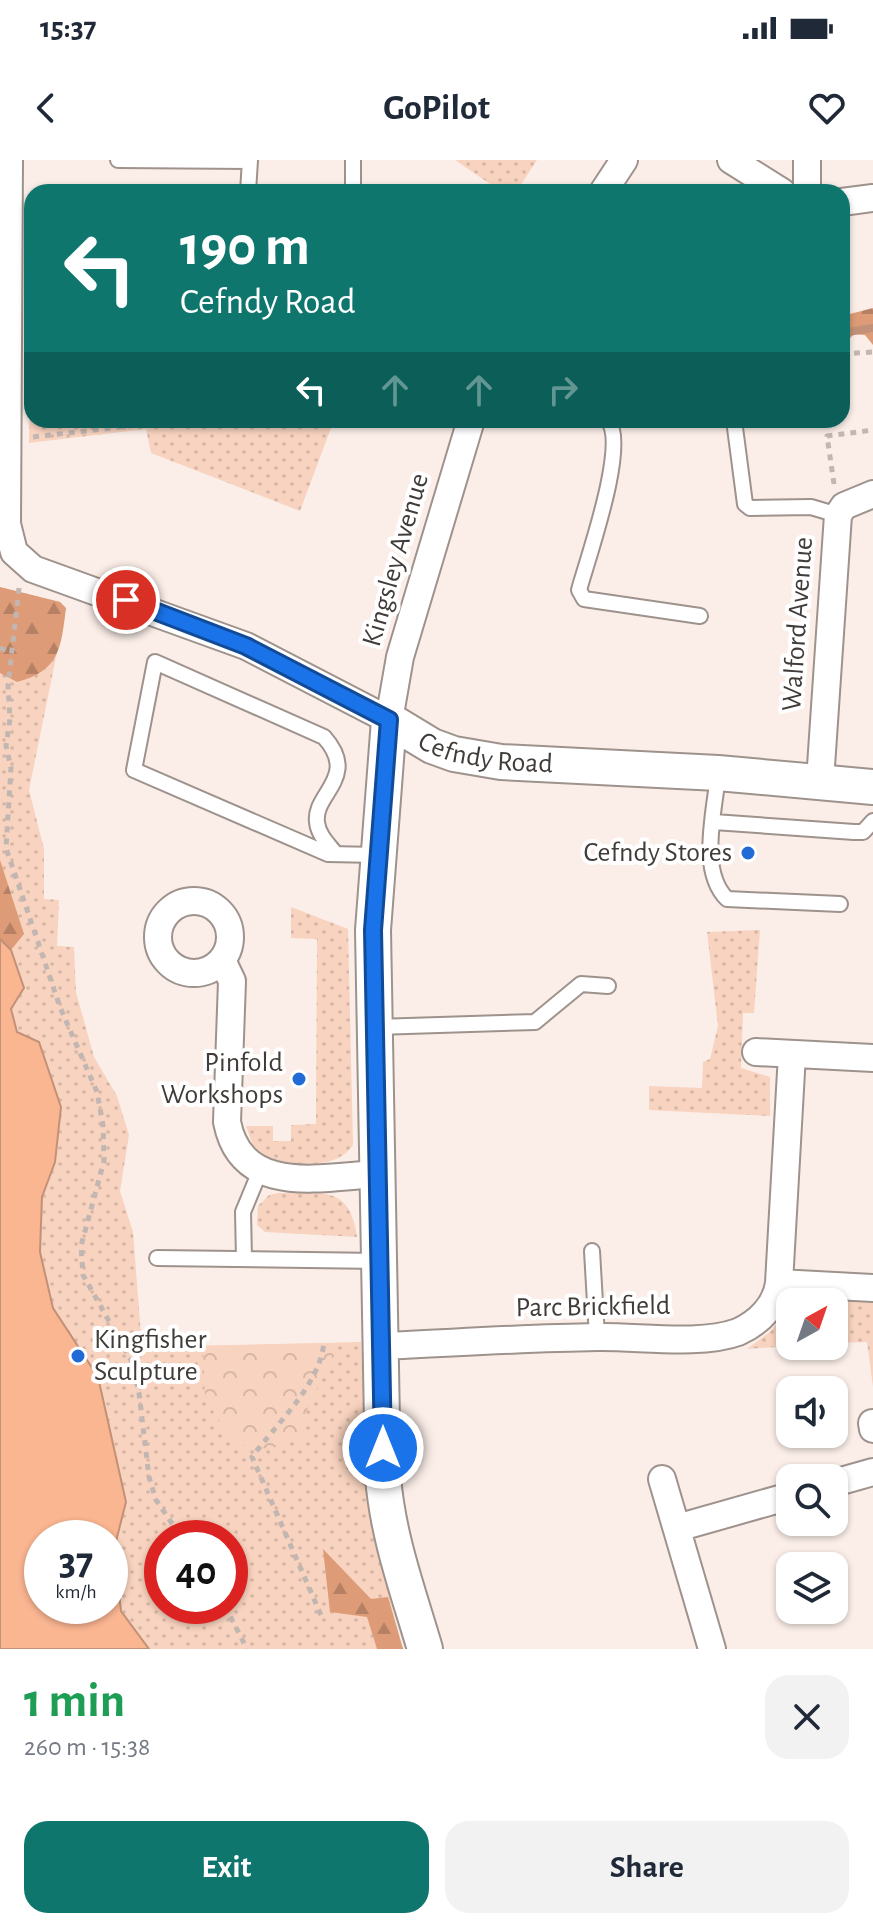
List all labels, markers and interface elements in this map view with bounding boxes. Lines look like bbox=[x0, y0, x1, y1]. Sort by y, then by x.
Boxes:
text: 15:37 bbox=[40, 13, 97, 43]
icon: back bbox=[24, 86, 68, 130]
icon: heart bbox=[805, 86, 849, 130]
text: GoPilot bbox=[383, 90, 490, 126]
icon: left bbox=[48, 216, 152, 320]
text: 190 m bbox=[180, 219, 310, 275]
text: Cefndy Road bbox=[180, 284, 356, 320]
icon: left bbox=[289, 368, 333, 412]
icon: ahead bbox=[373, 368, 417, 412]
icon: ahead bbox=[457, 368, 501, 412]
icon: right bbox=[541, 368, 585, 412]
street label: Kingsley Avenue bbox=[358, 470, 434, 650]
street label: Walford Avenue bbox=[778, 536, 818, 712]
pin bbox=[92, 566, 160, 634]
icon: arrive bbox=[104, 578, 148, 622]
street label: Cefndy Road bbox=[413, 727, 554, 779]
place label: Cefndy Stores bbox=[584, 839, 732, 867]
marker: Cefndy Stores bbox=[739, 844, 757, 862]
place label: Pinfold Workshops bbox=[161, 1049, 283, 1109]
marker: Pinfold Workshops bbox=[290, 1070, 308, 1088]
north arrow bbox=[776, 1288, 848, 1360]
map controls bbox=[776, 1288, 848, 1624]
street label: Parc Brickfield bbox=[515, 1292, 671, 1322]
place label: Kingfisher Sculpture bbox=[94, 1326, 207, 1386]
marker: Kingfisher Sculpture bbox=[69, 1347, 87, 1365]
button: sound bbox=[776, 1376, 848, 1448]
position arrow bbox=[341, 1406, 425, 1490]
button: search bbox=[776, 1464, 848, 1536]
speed limit sign: 40 bbox=[144, 1520, 248, 1624]
text: 37 bbox=[59, 1542, 93, 1582]
button: layers bbox=[776, 1552, 848, 1624]
text: km/h bbox=[55, 1582, 97, 1602]
button: close bbox=[765, 1675, 849, 1759]
text: 1 min bbox=[24, 1678, 125, 1726]
text: 260 m · 15:38 bbox=[24, 1734, 150, 1760]
button: Exit bbox=[24, 1821, 429, 1913]
button: Share bbox=[445, 1821, 849, 1913]

